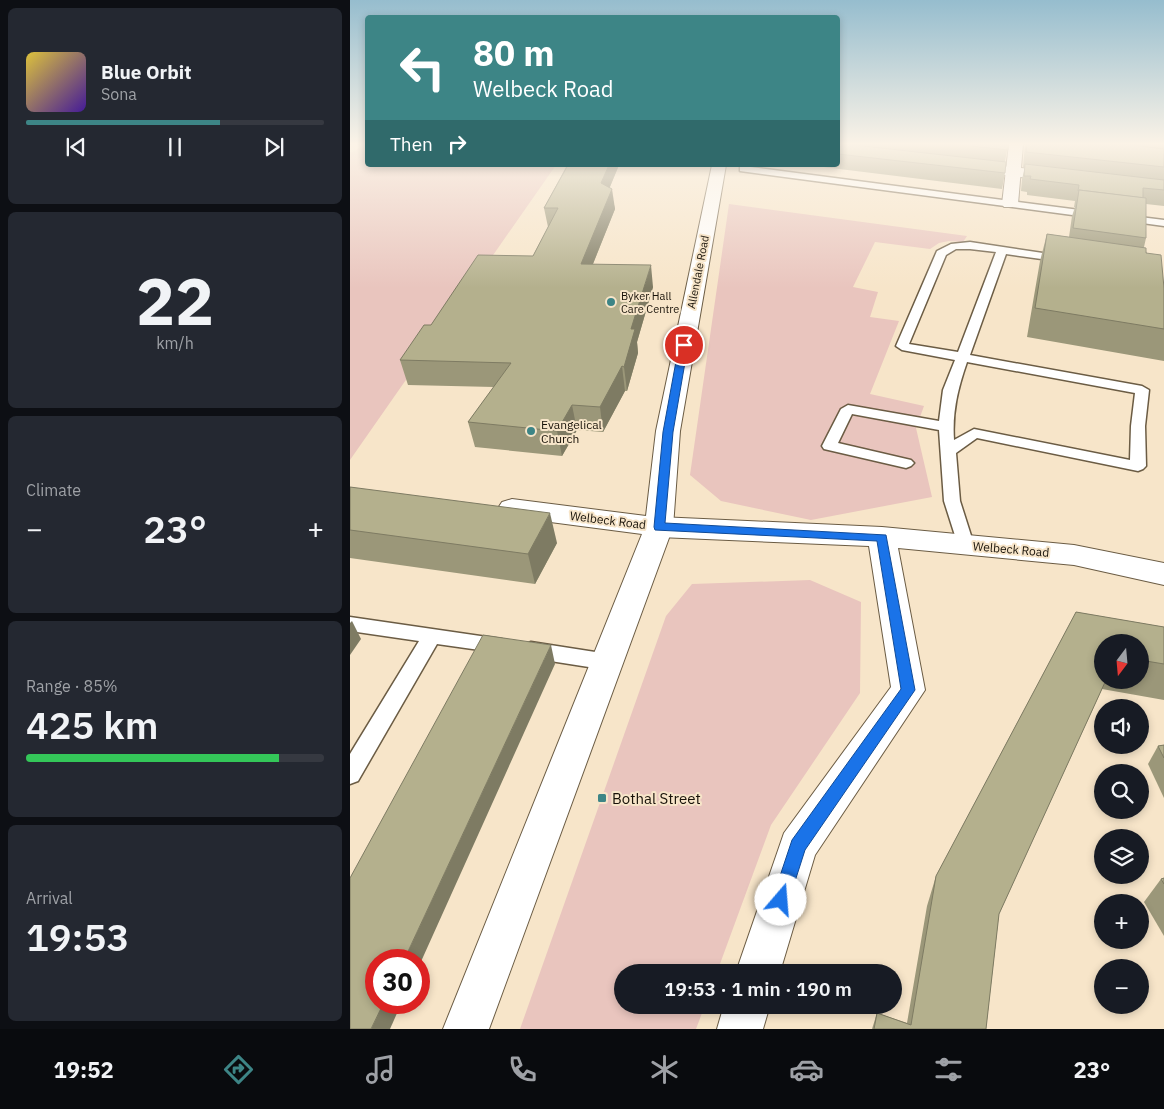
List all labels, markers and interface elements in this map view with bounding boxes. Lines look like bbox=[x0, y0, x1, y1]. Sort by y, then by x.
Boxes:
text: 80 m bbox=[473, 30, 555, 76]
icon: left bbox=[390, 35, 455, 100]
text: Blue Orbit bbox=[101, 60, 191, 84]
text: Welbeck Road bbox=[473, 74, 614, 103]
text: Sona bbox=[101, 84, 137, 104]
icon: right bbox=[443, 130, 471, 158]
text: Then bbox=[390, 132, 433, 156]
icon: previous bbox=[62, 133, 90, 161]
icon: pause bbox=[161, 133, 189, 161]
icon: next bbox=[260, 133, 288, 161]
street label: Allendale Road bbox=[684, 234, 712, 310]
text: 22 bbox=[136, 258, 214, 343]
place label: Byker Hall Care Centre bbox=[621, 289, 679, 316]
marker: Byker Hall Care Centre bbox=[605, 296, 617, 308]
pin bbox=[663, 324, 705, 366]
icon: arrive bbox=[670, 331, 698, 359]
text: km/h bbox=[156, 333, 194, 353]
place label: Evangelical Church bbox=[541, 417, 602, 446]
marker: Evangelical Church bbox=[525, 425, 537, 437]
text: Climate bbox=[26, 480, 81, 500]
text: 23° bbox=[143, 504, 207, 553]
street label: Welbeck Road bbox=[569, 508, 647, 532]
text: − bbox=[26, 510, 43, 547]
text: + bbox=[307, 510, 324, 547]
street label: Welbeck Road bbox=[972, 538, 1050, 560]
north arrow bbox=[1094, 634, 1149, 689]
map controls bbox=[1094, 634, 1149, 1014]
text: Range · 85% bbox=[26, 676, 118, 696]
button: sound bbox=[1094, 699, 1149, 754]
text: 425 km bbox=[26, 700, 158, 749]
button: search bbox=[1094, 764, 1149, 819]
place label: Bothal Street bbox=[612, 789, 701, 808]
marker: Bothal Street bbox=[596, 792, 608, 804]
button: layers bbox=[1094, 829, 1149, 884]
position arrow bbox=[754, 873, 806, 925]
text: Arrival bbox=[26, 888, 73, 908]
button: + bbox=[1094, 894, 1149, 949]
text: 19:53 bbox=[26, 912, 129, 961]
speed limit sign: 30 bbox=[365, 949, 430, 1014]
button: − bbox=[1094, 959, 1149, 1014]
text: 19:53 · 1 min · 190 m bbox=[664, 977, 852, 1001]
icon: directions bbox=[221, 1052, 256, 1087]
icon: music bbox=[363, 1052, 398, 1087]
icon: phone bbox=[505, 1052, 540, 1087]
icon: climate bbox=[647, 1052, 682, 1087]
icon: car bbox=[789, 1052, 824, 1087]
icon: filters bbox=[931, 1052, 966, 1087]
text: 19:52 bbox=[54, 1055, 114, 1084]
text: 23° bbox=[1074, 1055, 1110, 1084]

